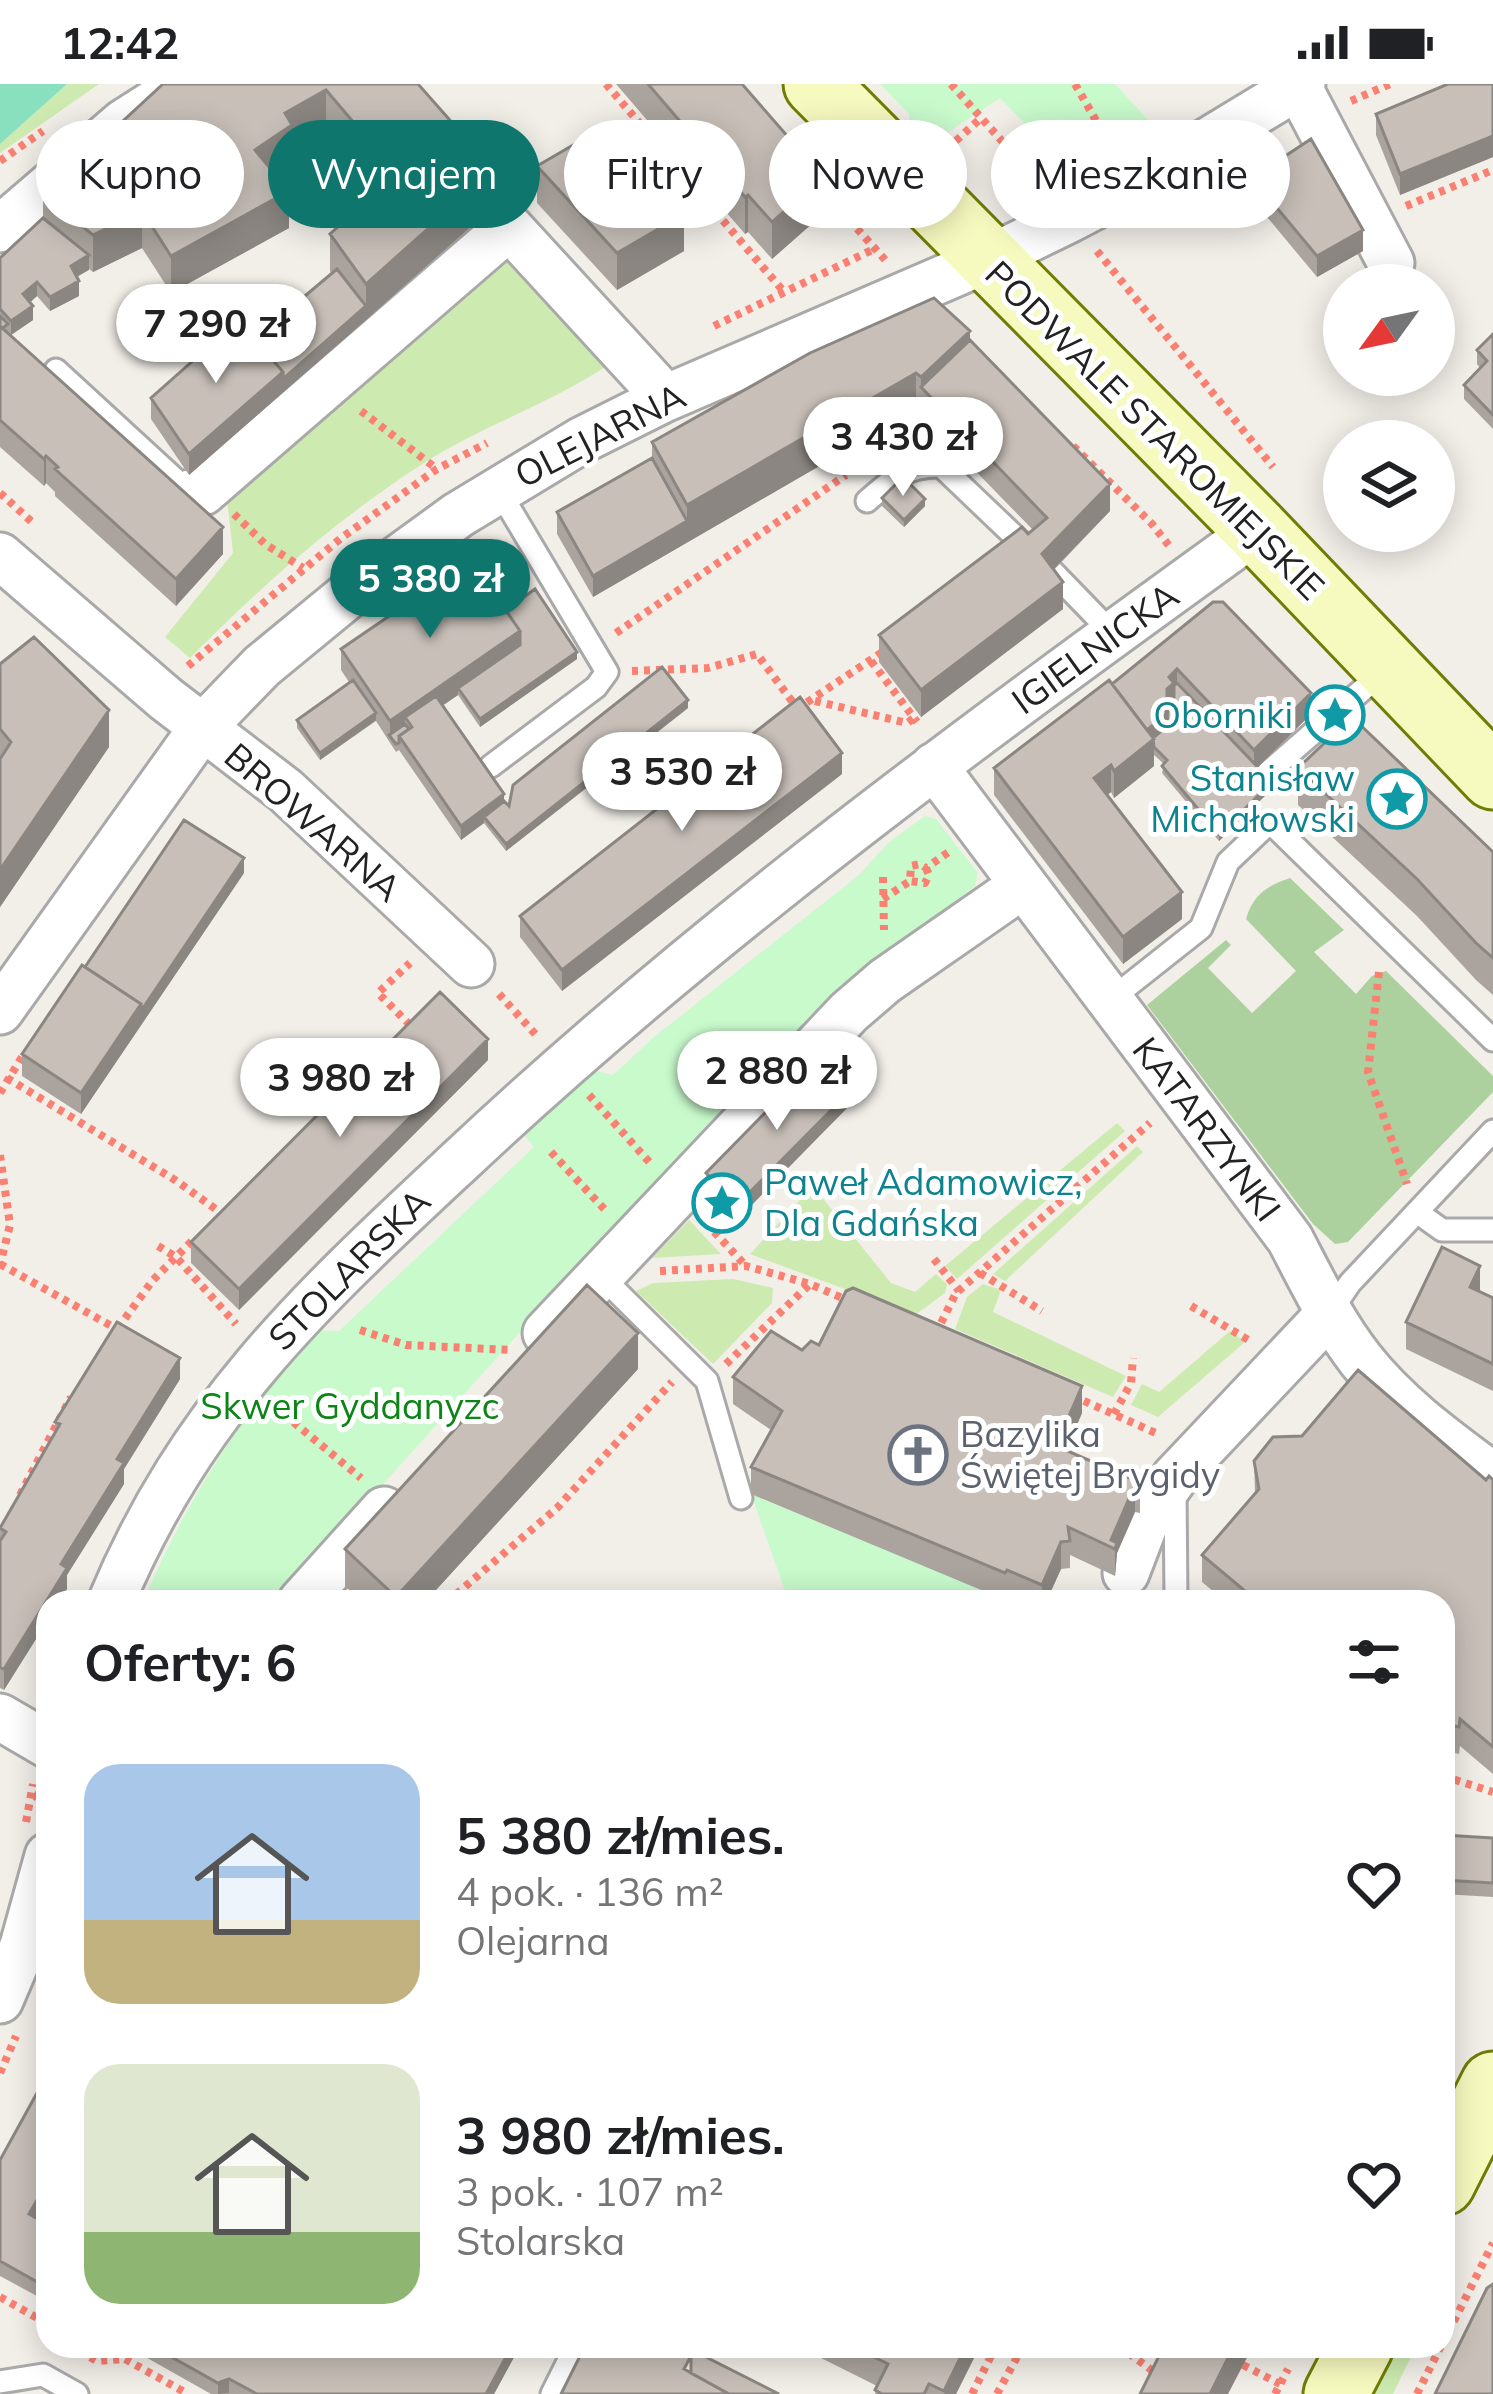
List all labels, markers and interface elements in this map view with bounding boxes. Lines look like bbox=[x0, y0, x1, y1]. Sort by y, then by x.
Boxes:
text: 12:42 bbox=[60, 14, 179, 70]
chip: Kupno bbox=[36, 120, 244, 228]
chip: Wynajem bbox=[268, 120, 540, 228]
chip: Filtry bbox=[564, 120, 745, 228]
chip: Nowe bbox=[769, 120, 967, 228]
chip: Mieszkanie bbox=[991, 120, 1290, 228]
street label: PODWALE STAROMIEJSKIE bbox=[976, 251, 1334, 609]
north arrow bbox=[1323, 264, 1455, 396]
map controls bbox=[1323, 264, 1455, 552]
pin: 7 290 zł bbox=[92, 284, 340, 386]
text: 7 290 zł bbox=[143, 298, 289, 347]
street label: OLEJARNA bbox=[507, 372, 693, 497]
pin: 3 430 zł bbox=[779, 397, 1027, 499]
text: 3 430 zł bbox=[830, 411, 976, 460]
button: layers bbox=[1323, 420, 1455, 552]
pin: 5 380 zł bbox=[306, 539, 554, 641]
text: 5 380 zł bbox=[357, 553, 503, 602]
street label: IGIELNICKA bbox=[1003, 572, 1187, 723]
place icon: Oborniki bbox=[1304, 684, 1366, 746]
place label: Oborniki bbox=[1153, 692, 1293, 737]
pin: 3 530 zł bbox=[558, 732, 806, 834]
street label: BROWARNA bbox=[216, 733, 411, 911]
text: 3 530 zł bbox=[609, 746, 755, 795]
place label: Stanisław Michałowski bbox=[1150, 755, 1355, 841]
place icon: Stanisław Michałowski bbox=[1366, 768, 1428, 830]
street label: KATARZYNKI bbox=[1124, 1028, 1291, 1230]
pin: 2 880 zł bbox=[653, 1031, 901, 1133]
pin: 3 980 zł bbox=[216, 1038, 464, 1140]
text: 2 880 zł bbox=[704, 1045, 850, 1094]
text: 3 980 zł bbox=[267, 1052, 413, 1101]
place label: Paweł Adamowicz, Dla Gdańska bbox=[764, 1159, 1083, 1245]
place icon: Paweł Adamowicz, Dla Gdańska bbox=[691, 1172, 753, 1234]
street label: STOLARSKA bbox=[258, 1178, 439, 1359]
park label: Skwer Gyddanyzc bbox=[200, 1383, 500, 1428]
place label: Bazylika Świętej Brygidy bbox=[960, 1411, 1220, 1497]
church icon: Bazylika Świętej Brygidy bbox=[887, 1424, 949, 1486]
icon: filters bbox=[1341, 1629, 1407, 1695]
text: Oferty: 6 bbox=[84, 1630, 296, 1694]
text: 5 380 zł/mies. bbox=[456, 1803, 785, 1867]
icon: home bbox=[180, 1812, 324, 1956]
icon: heart bbox=[1341, 1851, 1407, 1917]
text: 4 pok. · 136 m² bbox=[456, 1867, 723, 1916]
text: Olejarna bbox=[456, 1916, 610, 1965]
text: 3 980 zł/mies. bbox=[456, 2103, 785, 2167]
icon: home bbox=[180, 2112, 324, 2256]
icon: heart bbox=[1341, 2151, 1407, 2217]
text: 3 pok. · 107 m² bbox=[456, 2167, 723, 2216]
text: Stolarska bbox=[456, 2216, 625, 2265]

